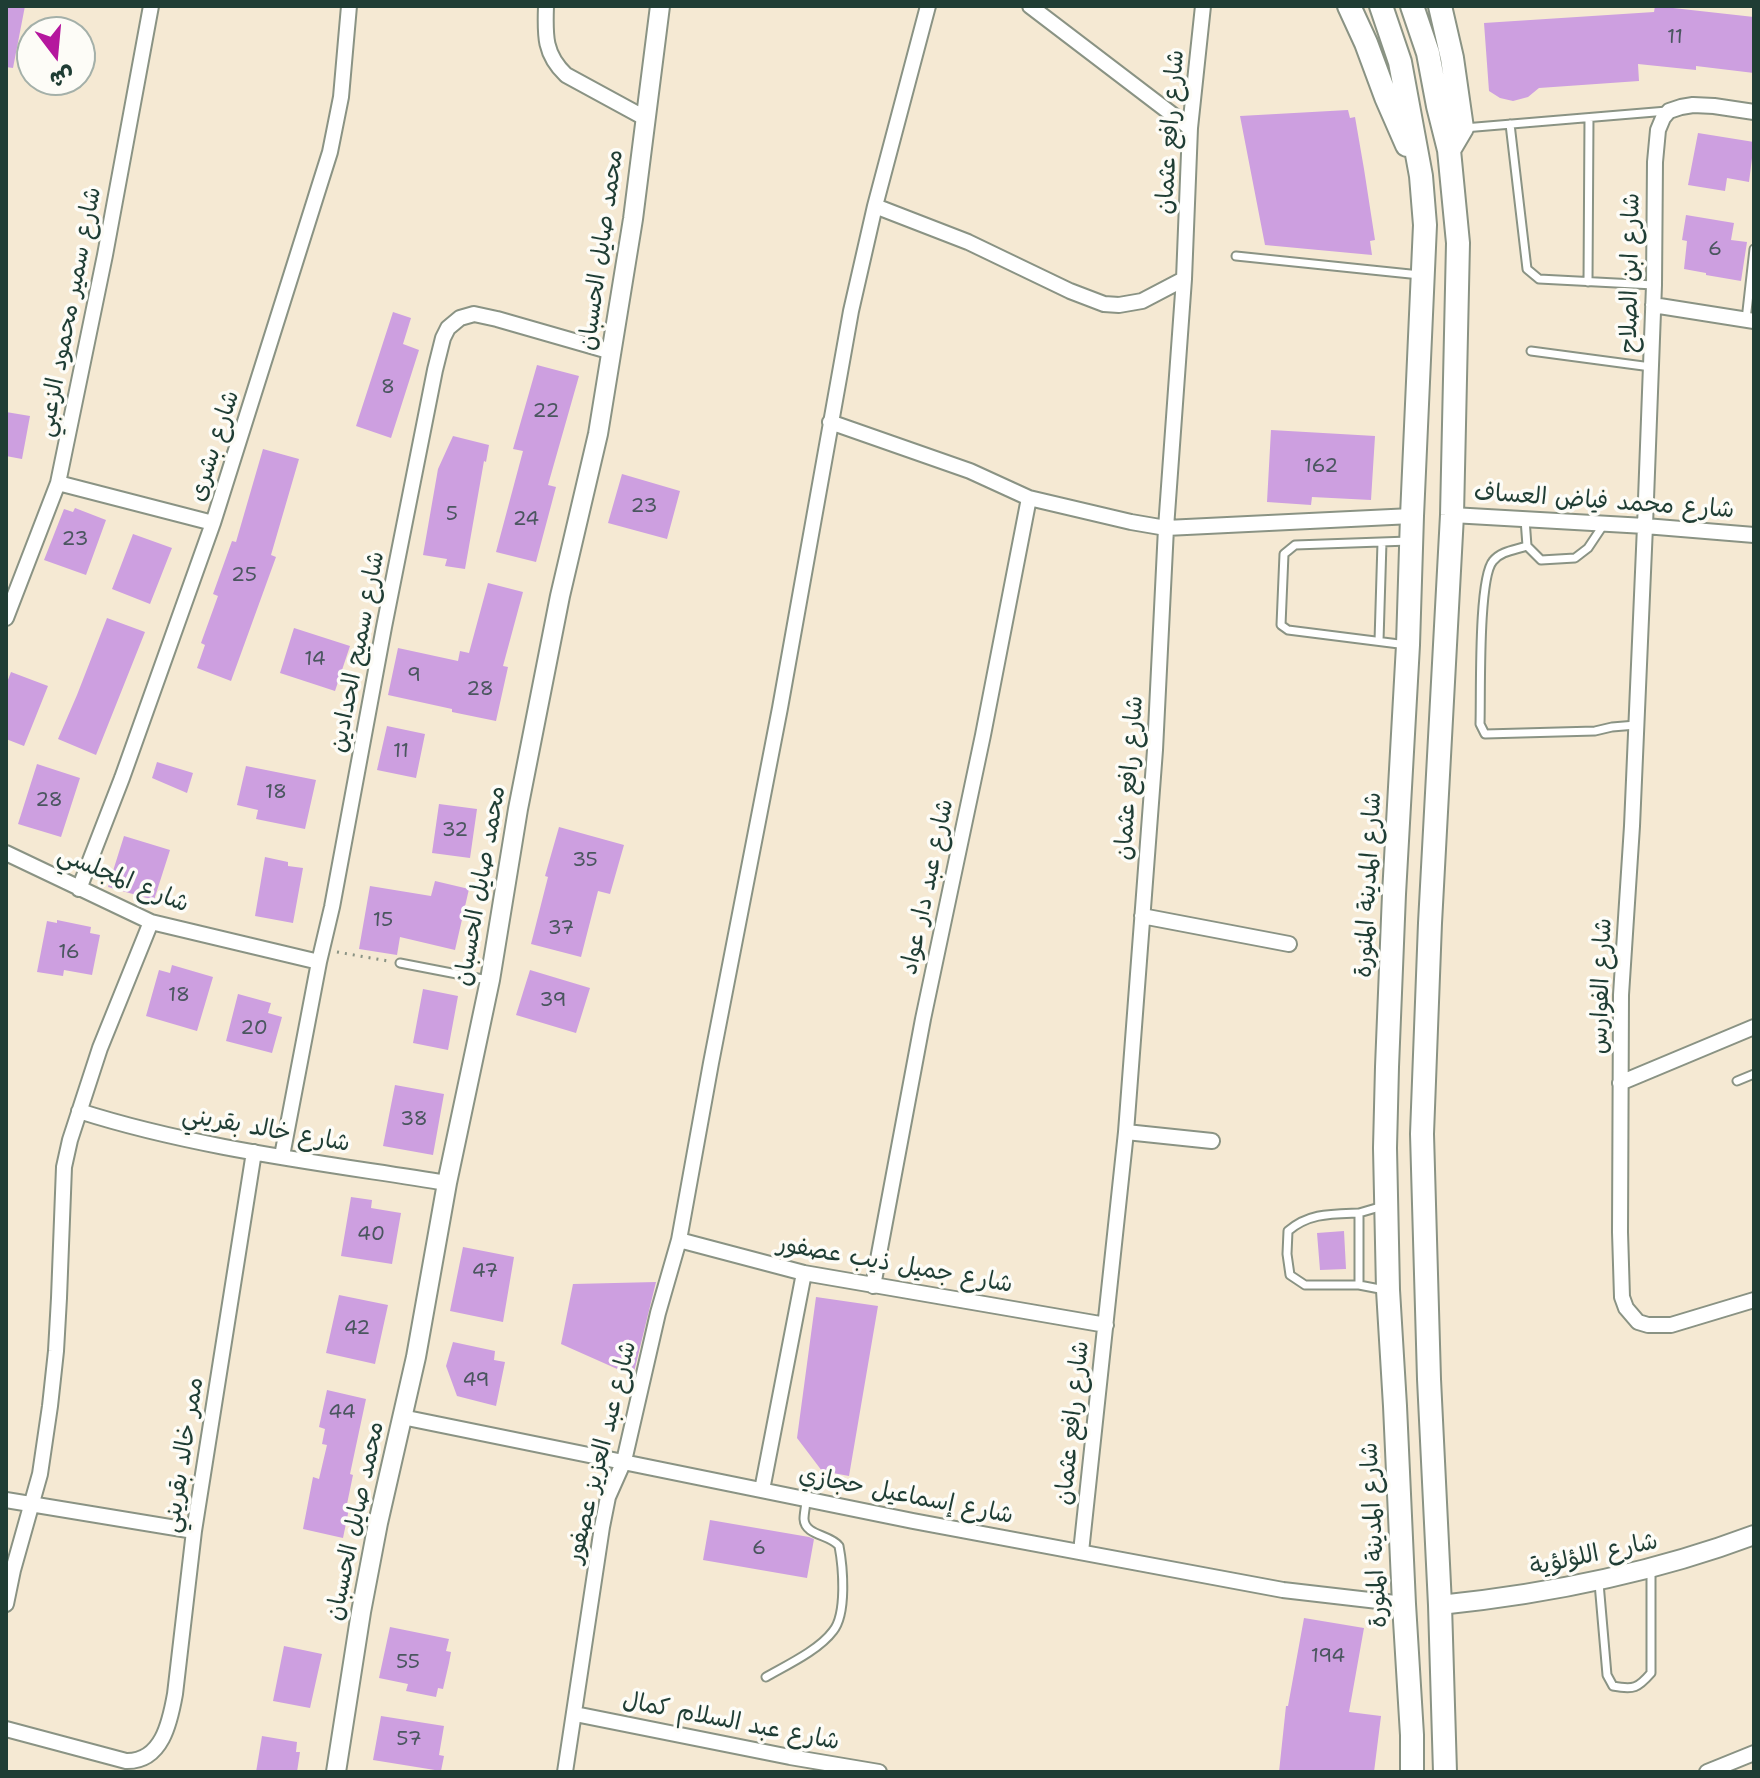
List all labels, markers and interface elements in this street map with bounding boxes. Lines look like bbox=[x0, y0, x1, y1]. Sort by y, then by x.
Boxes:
north arrow bbox=[16, 16, 96, 96]
house number: 11 bbox=[1667, 26, 1683, 50]
street label: شارع رافع عثمان bbox=[1151, 49, 1191, 215]
text: ش bbox=[47, 60, 78, 95]
street label: محمد صايل الحسبان bbox=[574, 148, 630, 352]
street label: شارع سمير محمود الزعبي bbox=[32, 185, 108, 439]
street label: شارع ابن الصلاح bbox=[1615, 193, 1647, 353]
house number: 6 bbox=[1708, 238, 1722, 262]
house number: 8 bbox=[381, 376, 395, 400]
street label: شارع بشرى bbox=[184, 387, 246, 505]
house number: 22 bbox=[533, 400, 559, 424]
house number: 162 bbox=[1304, 455, 1338, 479]
street label: شارع محمد فياض العساف bbox=[1473, 479, 1735, 525]
house number: 23 bbox=[631, 495, 657, 519]
house number: 5 bbox=[446, 503, 458, 527]
house number: 24 bbox=[513, 508, 539, 532]
house number: 23 bbox=[62, 528, 88, 552]
street label: شارع سميح الحدادين bbox=[324, 549, 392, 755]
house number: 25 bbox=[231, 564, 257, 588]
house number: 14 bbox=[304, 648, 326, 672]
house number: 9 bbox=[407, 664, 421, 688]
house number: 28 bbox=[466, 678, 494, 702]
street label: شارع رافع عثمان bbox=[1110, 695, 1150, 861]
house number: 11 bbox=[393, 740, 409, 764]
house number: 18 bbox=[265, 781, 287, 805]
street label: محمد صايل الحسبان bbox=[449, 784, 513, 988]
house number: 28 bbox=[35, 789, 63, 813]
street label: شارع المدينة المنورة bbox=[1350, 791, 1388, 979]
street label: شارع عبد دار عواد bbox=[895, 797, 961, 977]
house number: 32 bbox=[442, 819, 468, 843]
street label: شارع المجلسي bbox=[53, 841, 193, 919]
house number: 35 bbox=[572, 849, 598, 873]
house number: 15 bbox=[373, 909, 393, 933]
house number: 37 bbox=[548, 917, 574, 941]
street label: شارع الفوارس bbox=[1585, 917, 1619, 1055]
house number: 16 bbox=[58, 941, 80, 965]
house number: 18 bbox=[168, 984, 190, 1008]
house number: 39 bbox=[540, 989, 566, 1013]
house number: 20 bbox=[240, 1017, 268, 1041]
street label: شارع خالد بقريني bbox=[180, 1101, 352, 1159]
house number: 38 bbox=[400, 1108, 428, 1132]
house number: 40 bbox=[357, 1223, 385, 1247]
street label: شارع جميل ذيب عصفور bbox=[775, 1230, 1015, 1300]
house number: 47 bbox=[472, 1260, 498, 1284]
house number: 42 bbox=[344, 1317, 370, 1341]
street label: شارع عبد العزيز عصفور bbox=[561, 1338, 643, 1566]
street label: شارع رافع عثمان bbox=[1050, 1340, 1096, 1506]
house number: 49 bbox=[462, 1369, 490, 1393]
street label: ممر خالد بقريني bbox=[158, 1375, 210, 1535]
house number: 44 bbox=[328, 1401, 356, 1425]
street label: محمد صايل الحسبان bbox=[321, 1419, 391, 1623]
street label: شارع المدينة المنورة bbox=[1356, 1441, 1394, 1629]
street label: شارع إسماعيل حجازي bbox=[796, 1461, 1016, 1531]
street label: شارع اللؤلؤية bbox=[1527, 1527, 1661, 1583]
house number: 6 bbox=[752, 1537, 766, 1561]
house number: 194 bbox=[1311, 1645, 1345, 1669]
house number: 55 bbox=[396, 1651, 420, 1675]
street label: شارع عبد السلام كمال bbox=[620, 1687, 842, 1757]
house number: 57 bbox=[396, 1728, 422, 1752]

